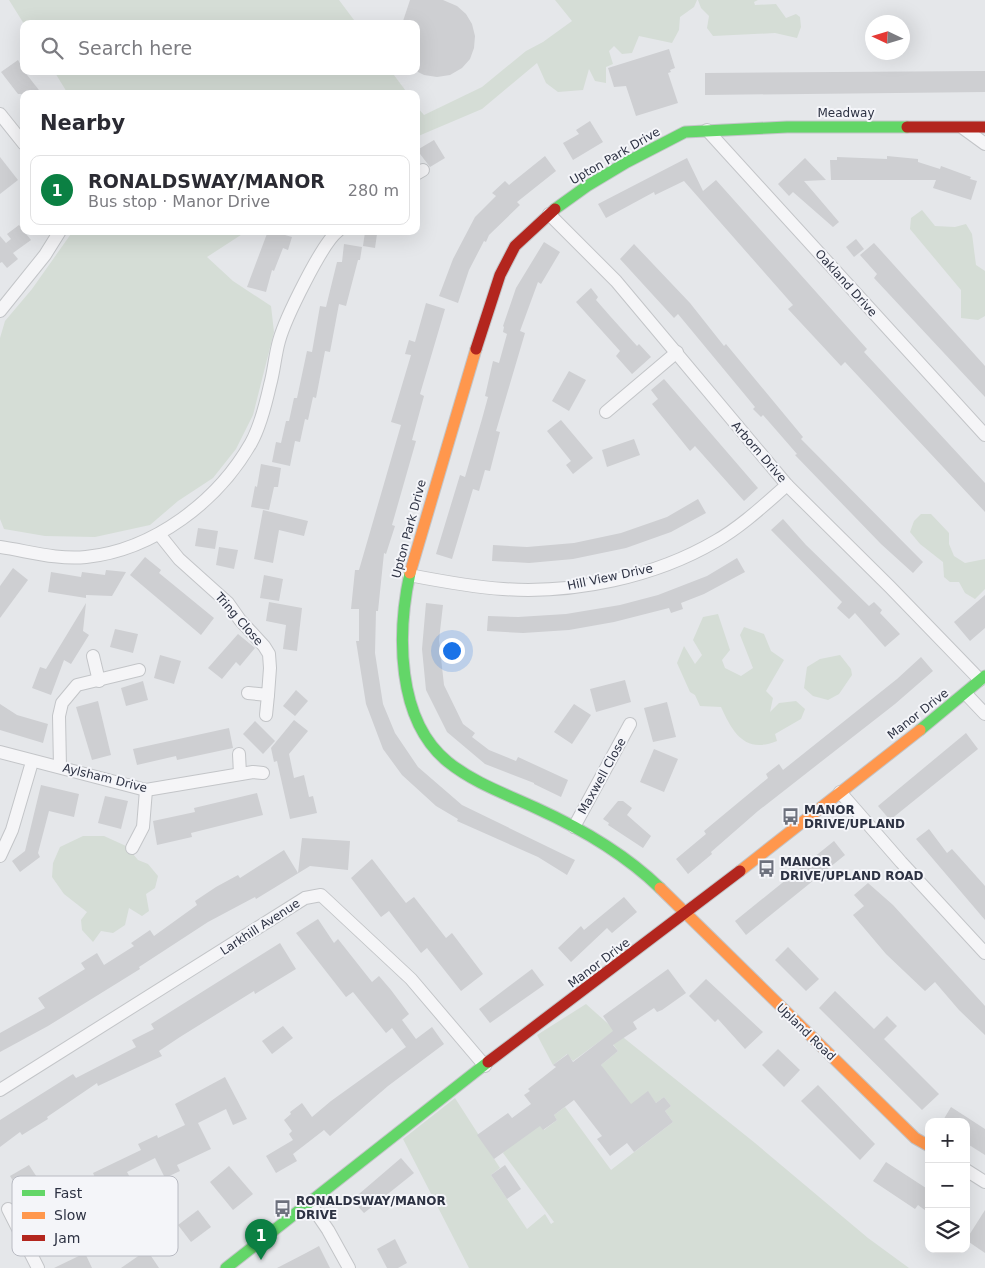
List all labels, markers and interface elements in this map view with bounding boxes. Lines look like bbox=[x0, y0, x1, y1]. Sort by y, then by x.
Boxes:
north arrow bbox=[865, 15, 910, 60]
search box bbox=[20, 20, 420, 75]
icon: search bbox=[38, 34, 66, 62]
text: Search here bbox=[78, 37, 192, 59]
street label: Meadway bbox=[818, 106, 874, 120]
text: Nearby bbox=[40, 111, 125, 135]
street label: Upton Park Drive bbox=[568, 125, 662, 187]
text: RONALDSWAY/MANOR bbox=[88, 170, 325, 192]
text: 1 bbox=[51, 181, 63, 200]
text: 280 m bbox=[348, 181, 399, 200]
text: Bus stop · Manor Drive bbox=[88, 192, 270, 211]
street label: Oakland Drive bbox=[812, 247, 880, 319]
street label: Arborn Drive bbox=[729, 419, 789, 485]
street label: Upton Park Drive bbox=[389, 478, 429, 580]
street label: Hill View Drive bbox=[566, 561, 654, 593]
street label: Tring Close bbox=[212, 589, 266, 648]
your location bbox=[439, 638, 465, 664]
street label: Manor Drive bbox=[885, 686, 951, 742]
street label: Maxwell Close bbox=[575, 735, 629, 817]
street label: Aylsham Drive bbox=[61, 761, 149, 795]
place label: MANOR DRIVE/UPLAND bbox=[804, 803, 905, 831]
bus stop icon: MANOR DRIVE/UPLAND bbox=[780, 807, 800, 827]
place label: MANOR DRIVE/UPLAND ROAD bbox=[780, 855, 924, 883]
bus stop icon: MANOR DRIVE/UPLAND ROAD bbox=[756, 859, 776, 879]
street label: Larkhill Avenue bbox=[218, 896, 302, 958]
street label: Manor Drive bbox=[565, 935, 633, 991]
street label: Upland Road bbox=[774, 1000, 838, 1064]
map controls bbox=[925, 1118, 970, 1253]
button: + bbox=[925, 1118, 970, 1163]
button: − bbox=[925, 1163, 970, 1208]
legend bbox=[12, 1176, 178, 1256]
text: Fast bbox=[54, 1185, 83, 1201]
place label: RONALDSWAY/MANOR DRIVE bbox=[296, 1194, 446, 1222]
bus stop icon: RONALDSWAY/MANOR DRIVE bbox=[272, 1198, 292, 1218]
text: Slow bbox=[54, 1207, 87, 1223]
button: layers bbox=[925, 1208, 970, 1253]
pin: 1 bbox=[245, 1219, 277, 1260]
text: Jam bbox=[53, 1230, 80, 1246]

